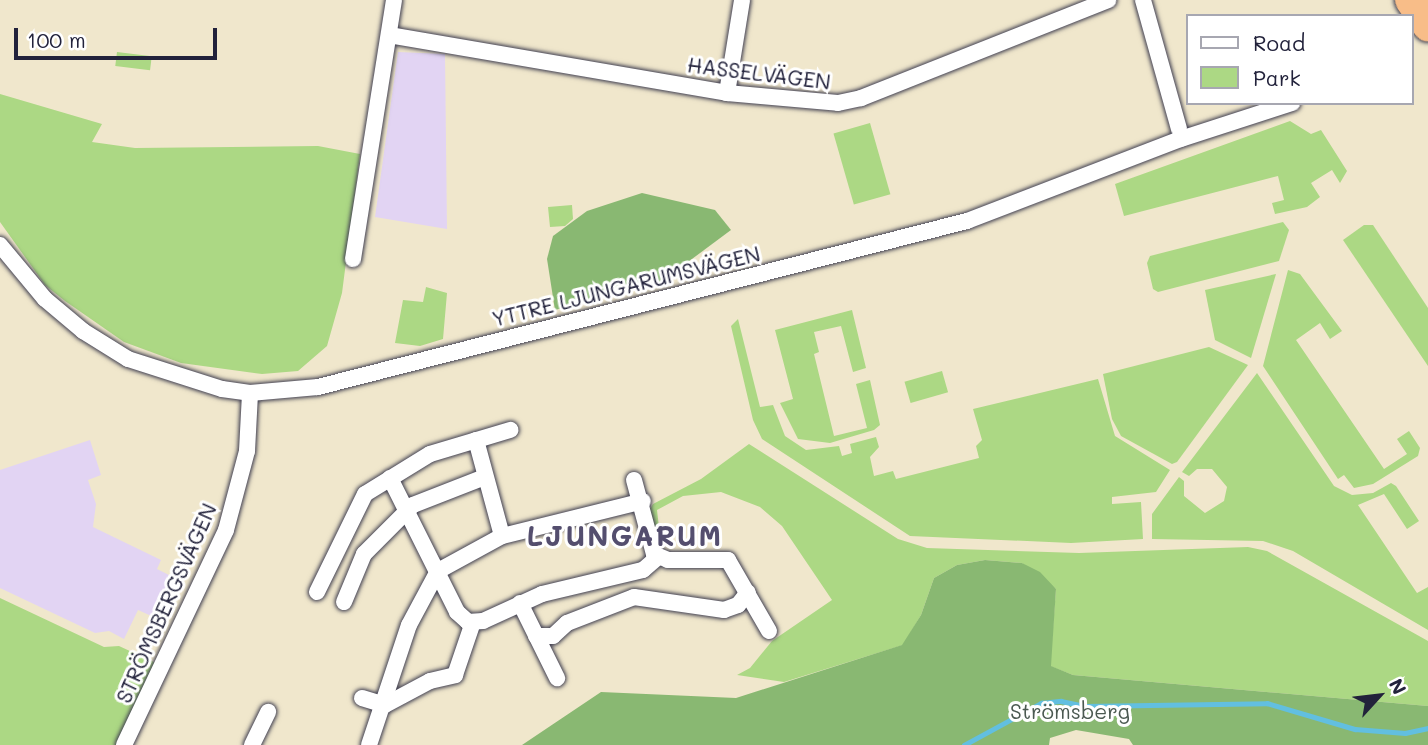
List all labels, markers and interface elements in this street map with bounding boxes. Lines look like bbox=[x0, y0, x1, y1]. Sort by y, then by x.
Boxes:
scale bar bbox=[18, 14, 220, 58]
legend bbox=[1186, 14, 1414, 105]
text: 100 m bbox=[27, 26, 86, 53]
text: Road bbox=[1253, 29, 1305, 56]
street label: HASSELVÄGEN bbox=[686, 52, 832, 94]
text: Park bbox=[1253, 64, 1301, 91]
street label: YTTRE LJUNGARUMSVÄGEN bbox=[489, 240, 763, 332]
street label: STRÖMSBERGSVÄGEN bbox=[111, 499, 221, 707]
district label: LJUNGARUM bbox=[528, 518, 722, 552]
north arrow bbox=[1344, 661, 1414, 731]
text: N bbox=[1384, 674, 1413, 698]
park label: Strömsberg bbox=[1010, 698, 1130, 724]

